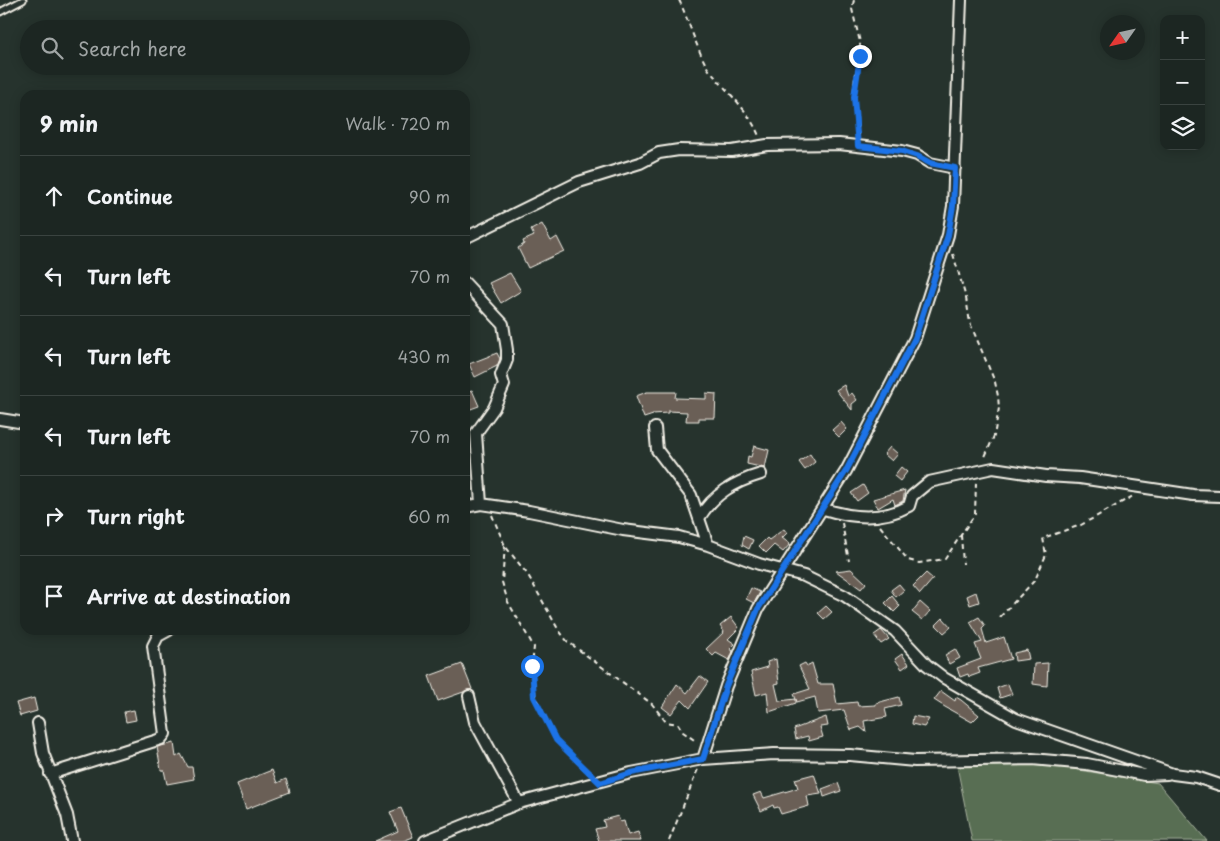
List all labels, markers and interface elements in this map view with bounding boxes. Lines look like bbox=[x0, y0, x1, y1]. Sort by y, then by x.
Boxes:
north arrow bbox=[1100, 15, 1145, 60]
map controls bbox=[1160, 15, 1205, 150]
button: + bbox=[1160, 15, 1205, 60]
search box bbox=[20, 20, 470, 75]
icon: search bbox=[38, 34, 66, 62]
text: Search here bbox=[78, 34, 187, 62]
route end bbox=[849, 45, 872, 68]
button: − bbox=[1160, 60, 1205, 105]
button: layers bbox=[1160, 105, 1205, 150]
text: 9 min bbox=[40, 107, 98, 139]
text: Walk · 720 m bbox=[346, 111, 450, 135]
icon: ahead bbox=[40, 182, 68, 210]
text: Continue bbox=[87, 182, 173, 210]
text: 90 m bbox=[409, 184, 450, 208]
icon: left bbox=[40, 262, 68, 290]
text: Turn left bbox=[87, 262, 171, 290]
text: 70 m bbox=[410, 264, 450, 288]
icon: left bbox=[40, 342, 68, 370]
text: Turn left bbox=[87, 342, 171, 370]
text: 430 m bbox=[398, 344, 450, 368]
icon: left bbox=[40, 422, 68, 450]
text: Turn left bbox=[87, 422, 171, 450]
text: 70 m bbox=[410, 424, 450, 448]
icon: right bbox=[40, 502, 68, 530]
text: Turn right bbox=[87, 502, 185, 530]
text: 60 m bbox=[408, 504, 450, 528]
icon: arrive bbox=[40, 582, 68, 610]
text: Arrive at destination bbox=[87, 582, 291, 610]
route start bbox=[521, 655, 544, 678]

